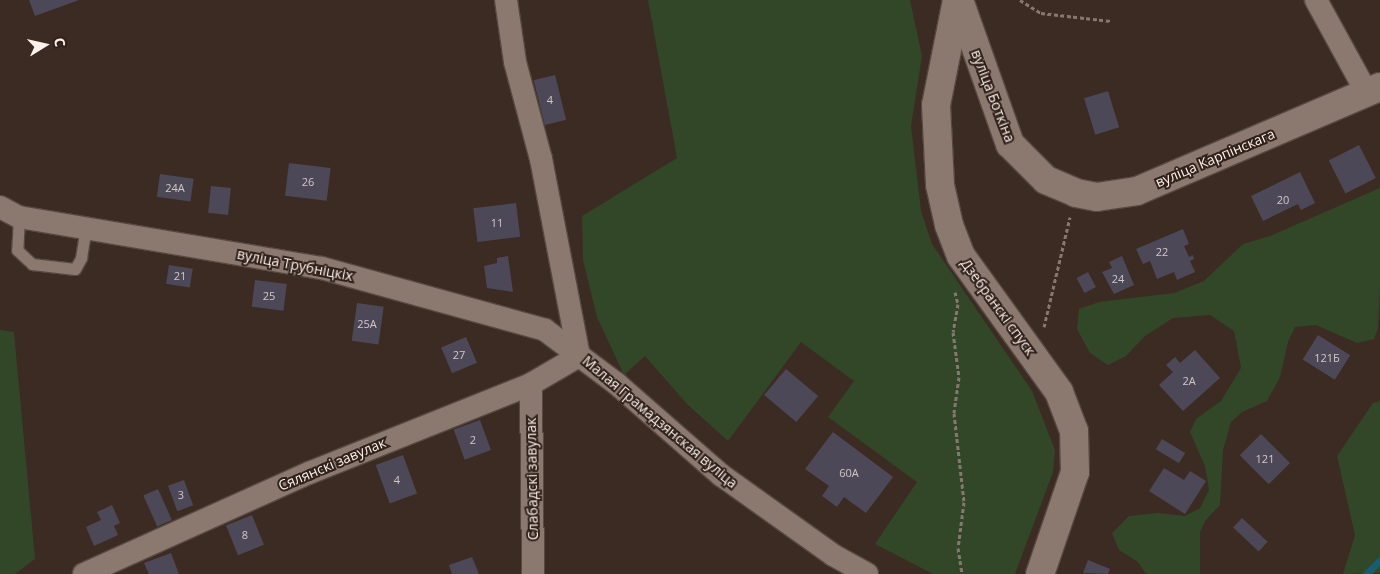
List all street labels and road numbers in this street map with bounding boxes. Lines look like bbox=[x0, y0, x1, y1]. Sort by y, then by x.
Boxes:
street label: вуліца Боткіна bbox=[968, 47, 1018, 145]
street label: вуліца Карпінскага bbox=[1153, 125, 1277, 191]
street label: вуліца Трубніцкіх bbox=[236, 246, 354, 284]
street label: Дзебранскі спуск bbox=[957, 255, 1039, 359]
street label: Малая Грамадзянская вуліца bbox=[579, 352, 741, 492]
street label: Слабадскі завулак bbox=[523, 418, 541, 540]
street label: Сялянскі завулак bbox=[276, 434, 388, 494]

